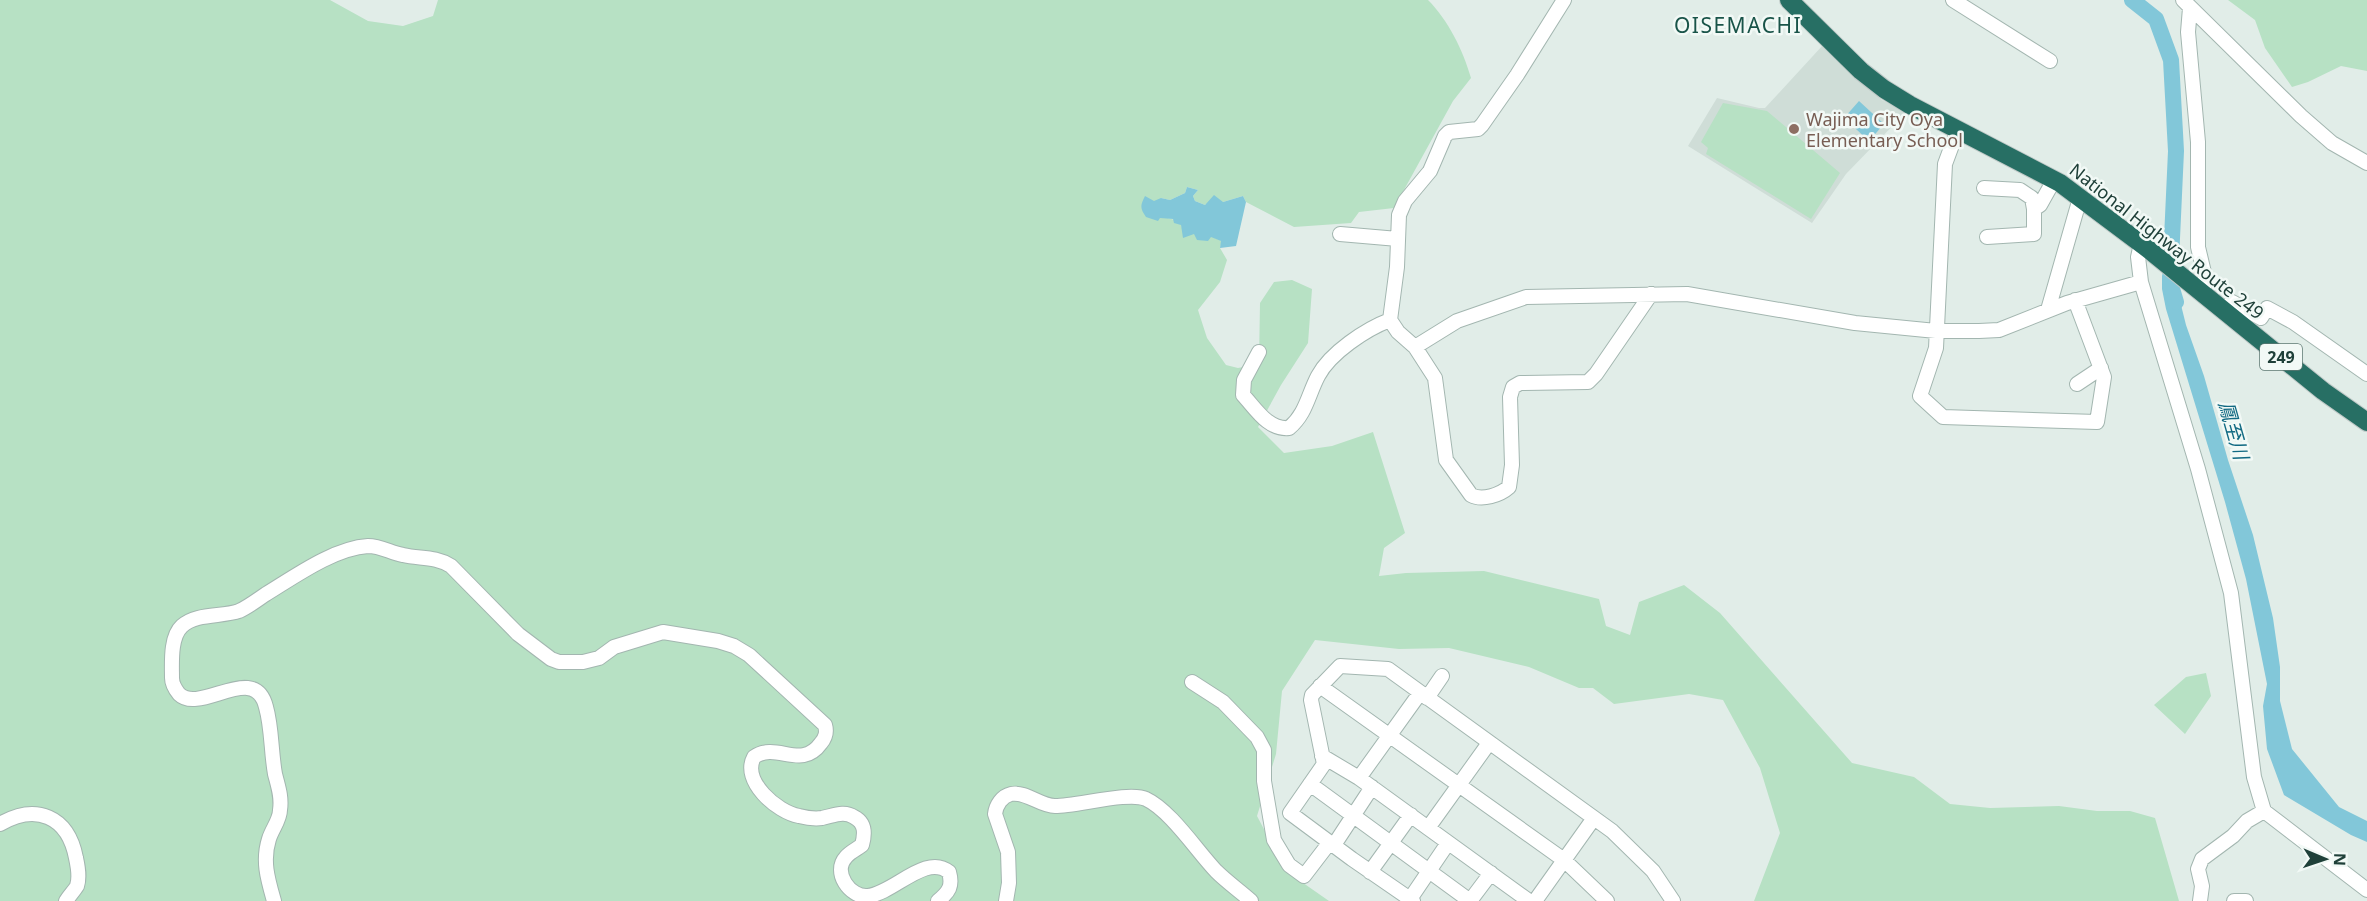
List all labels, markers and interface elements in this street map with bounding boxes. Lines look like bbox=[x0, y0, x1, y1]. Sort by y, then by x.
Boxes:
district label: OISEMACHI bbox=[1674, 11, 1802, 39]
place label: Wajima City Oya Elementary School bbox=[1806, 107, 1963, 152]
marker: Wajima City Oya Elementary School bbox=[1787, 122, 1801, 136]
street label: National Highway Route 249 bbox=[2065, 158, 2269, 324]
road number: 249 bbox=[2260, 344, 2302, 370]
water label: 鳳至川 bbox=[2213, 397, 2256, 464]
north arrow bbox=[2295, 829, 2355, 889]
text: N bbox=[2329, 853, 2351, 866]

